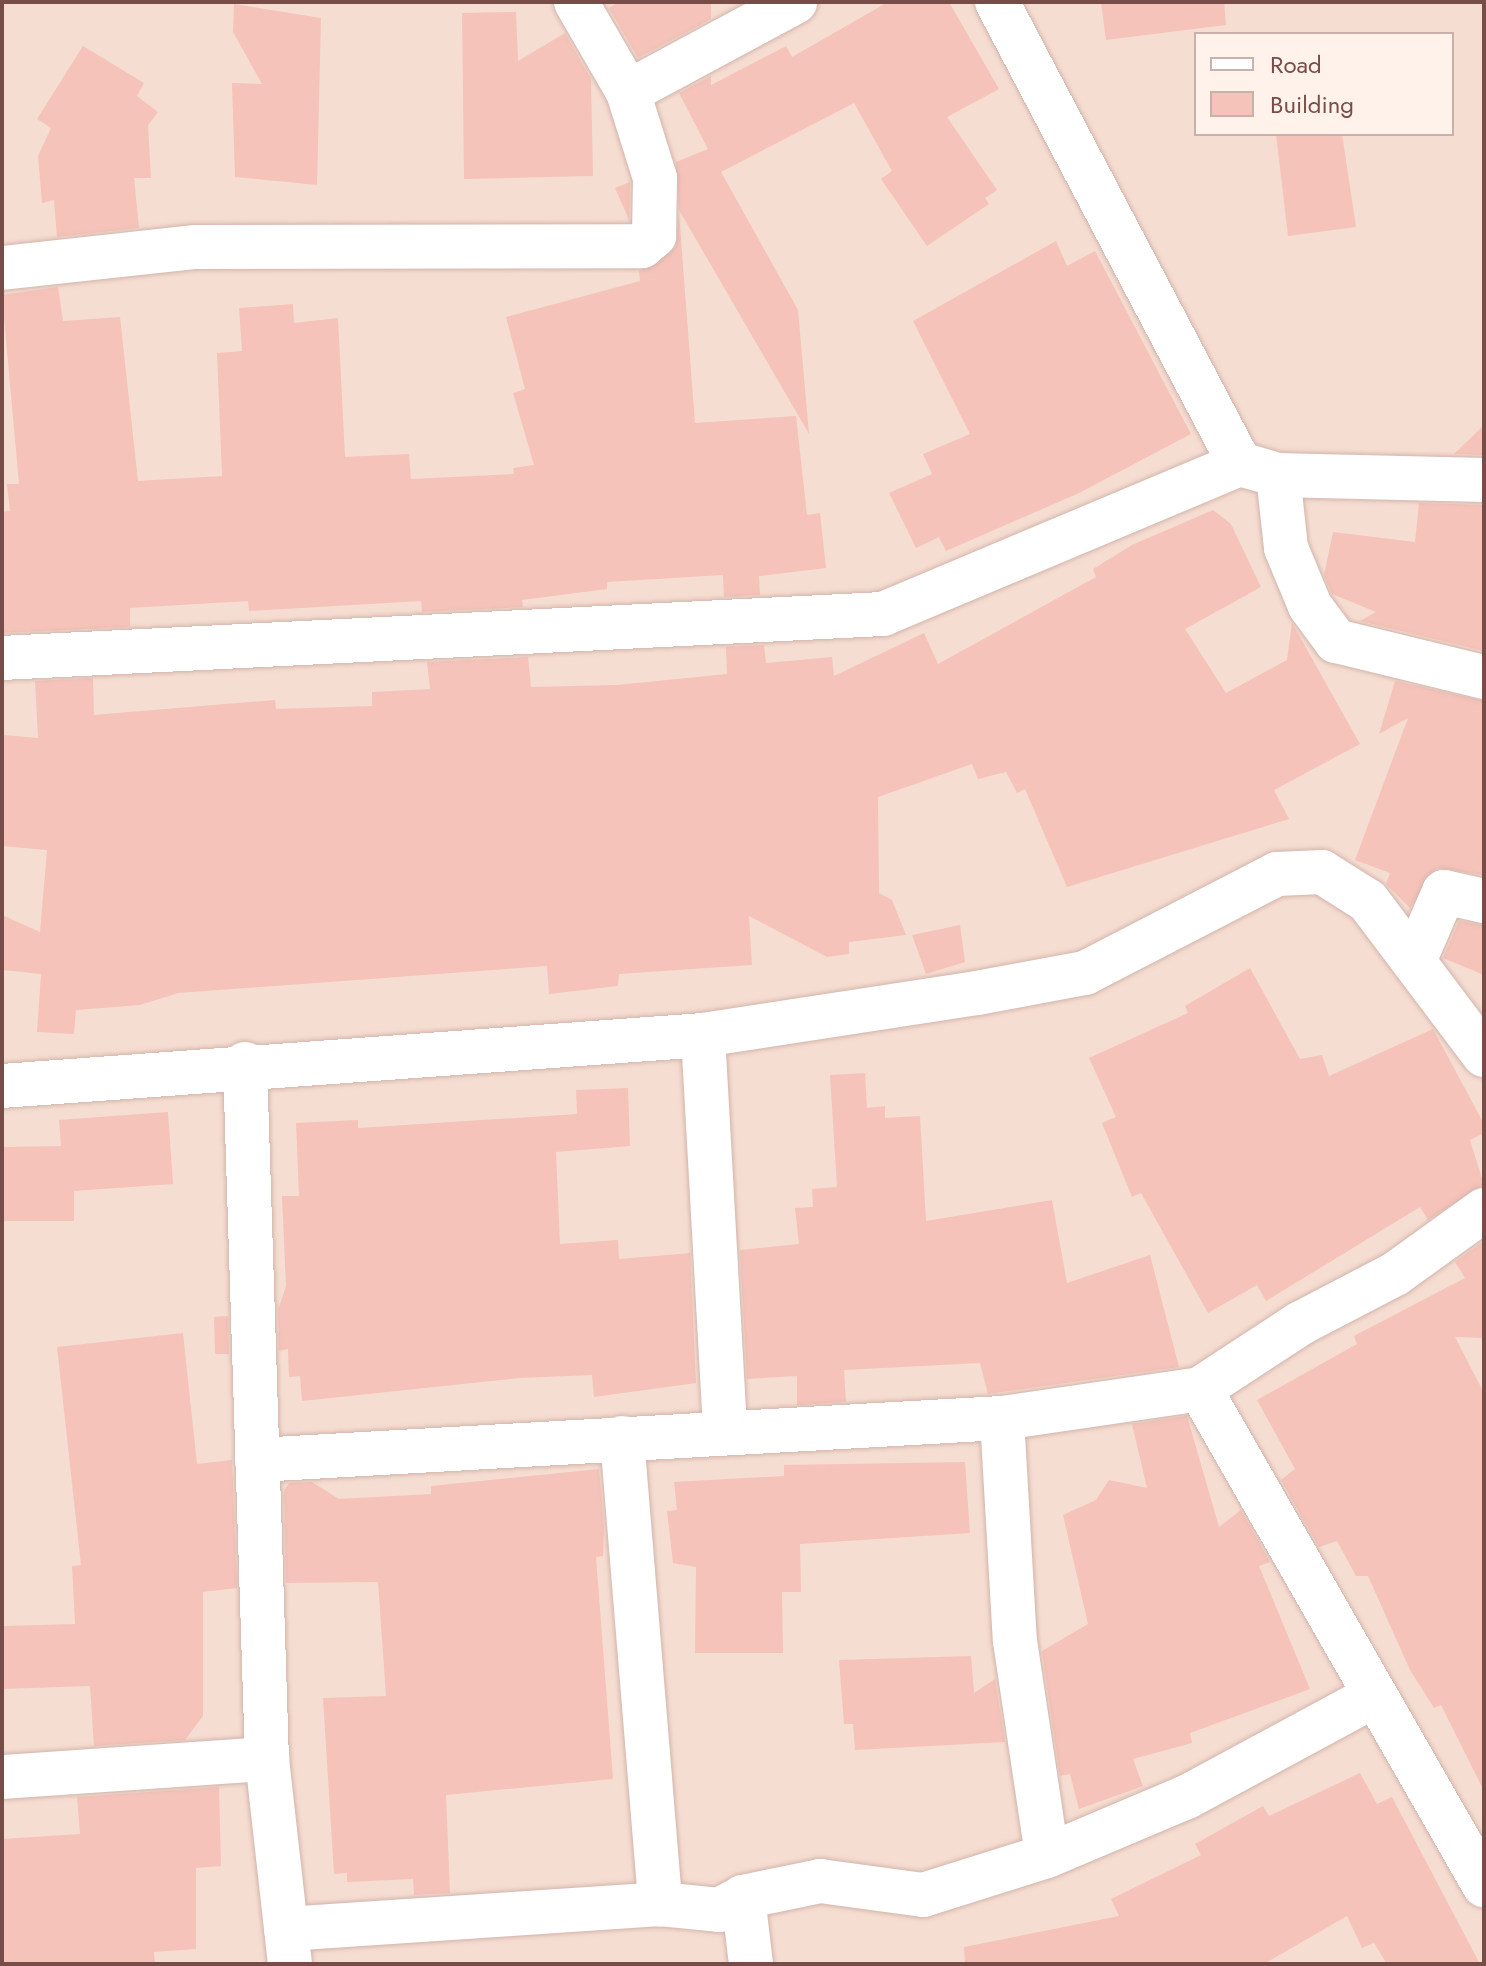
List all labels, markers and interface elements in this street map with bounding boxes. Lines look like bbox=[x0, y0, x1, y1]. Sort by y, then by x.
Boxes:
legend bbox=[1194, 32, 1454, 136]
text: Road bbox=[1270, 47, 1322, 82]
text: Building bbox=[1270, 87, 1354, 122]

